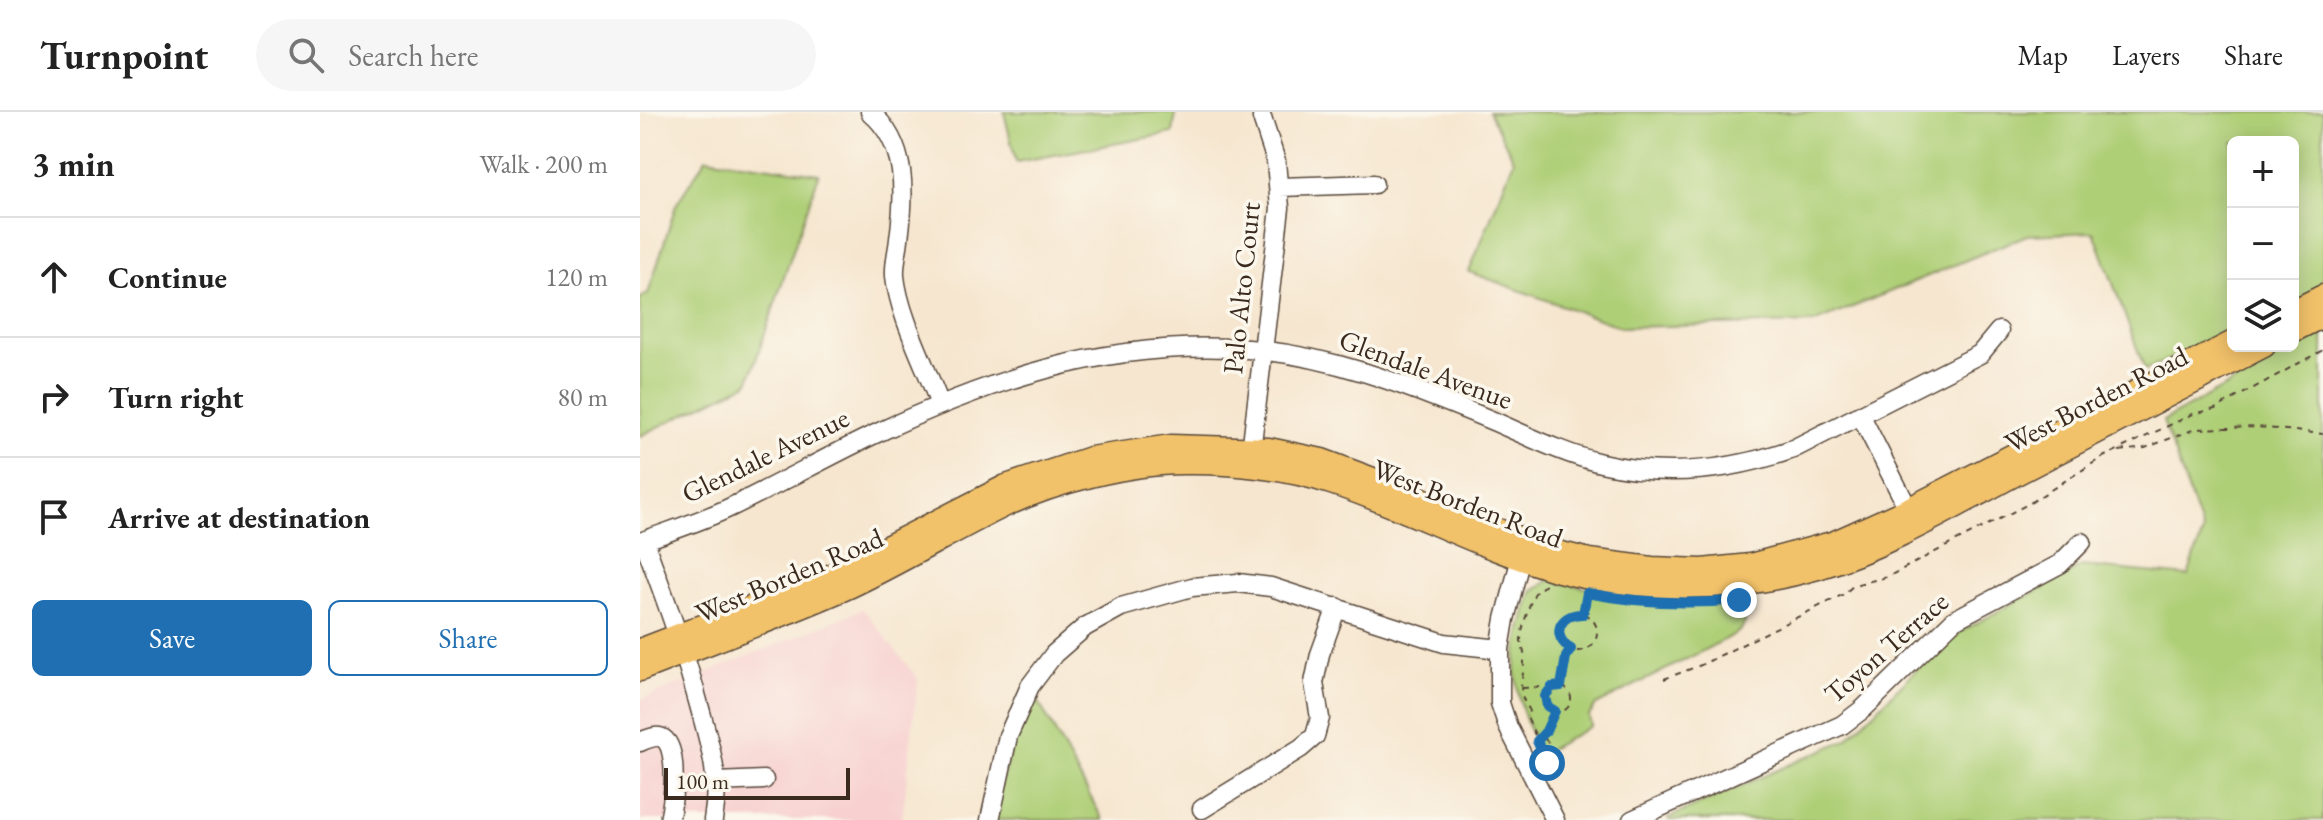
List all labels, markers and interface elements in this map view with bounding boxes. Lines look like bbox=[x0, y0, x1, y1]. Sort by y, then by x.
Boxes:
search box bbox=[256, 19, 816, 91]
text: Turnpoint bbox=[40, 31, 208, 80]
icon: search bbox=[284, 33, 328, 77]
text: Search here bbox=[348, 36, 479, 75]
text: Map bbox=[2018, 37, 2068, 73]
text: Layers bbox=[2112, 37, 2180, 73]
text: Share bbox=[2224, 37, 2283, 73]
map controls bbox=[2227, 136, 2299, 352]
button: + bbox=[2227, 136, 2299, 208]
text: 3 min bbox=[32, 142, 115, 186]
text: Walk · 200 m bbox=[480, 147, 608, 181]
street label: Palo Alto Court bbox=[1214, 200, 1268, 376]
button: − bbox=[2227, 208, 2299, 280]
icon: ahead bbox=[32, 255, 76, 299]
text: Continue bbox=[108, 258, 227, 297]
text: 120 m bbox=[545, 260, 608, 294]
button: layers bbox=[2227, 280, 2299, 352]
street label: Glendale Avenue bbox=[1334, 321, 1518, 417]
street label: West Borden Road bbox=[1998, 337, 2194, 461]
icon: right bbox=[32, 375, 76, 419]
text: Turn right bbox=[108, 378, 244, 417]
text: 80 m bbox=[558, 380, 608, 414]
street label: Glendale Avenue bbox=[675, 399, 855, 511]
street label: West Borden Road bbox=[1368, 450, 1569, 556]
icon: arrive bbox=[32, 495, 76, 539]
text: Arrive at destination bbox=[108, 498, 370, 537]
street label: West Borden Road bbox=[689, 519, 889, 631]
route end bbox=[1721, 582, 1757, 618]
street label: Toyon Terrace bbox=[1816, 583, 1956, 711]
button: Save bbox=[32, 600, 312, 676]
button: Share bbox=[328, 600, 608, 676]
route start bbox=[1529, 745, 1565, 781]
scale bar bbox=[664, 764, 850, 800]
text: 100 m bbox=[676, 767, 729, 796]

